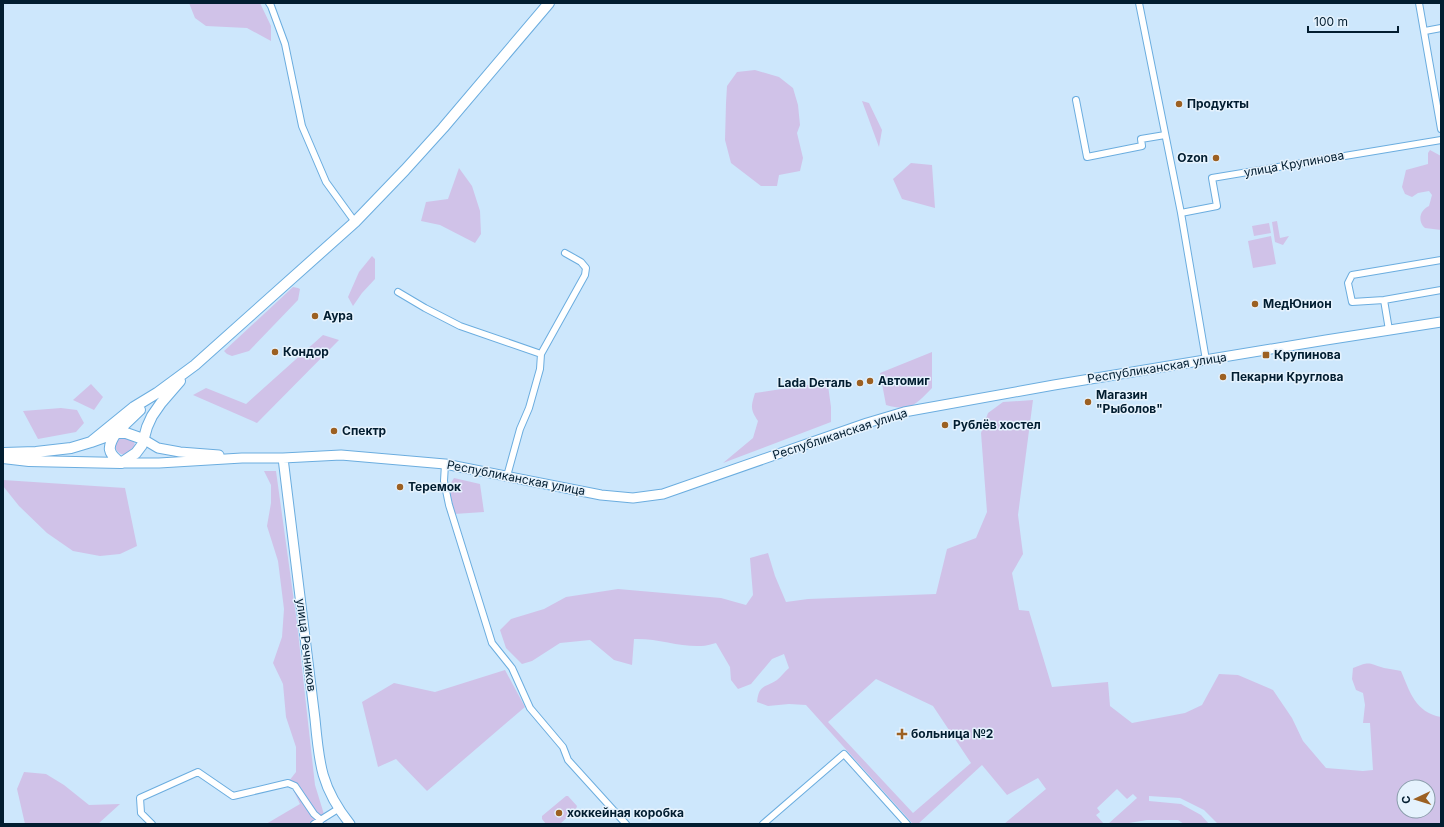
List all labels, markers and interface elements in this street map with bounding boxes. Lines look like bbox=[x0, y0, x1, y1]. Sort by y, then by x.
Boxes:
scale bar bbox=[1308, 8, 1398, 34]
text: 100 m bbox=[1314, 14, 1348, 29]
place label: Продукты bbox=[1187, 96, 1249, 111]
marker: Продукты bbox=[1174, 99, 1184, 109]
street label: улица Крупинова bbox=[1243, 147, 1345, 180]
place label: Ozon bbox=[1177, 150, 1208, 165]
marker: Ozon bbox=[1211, 153, 1221, 163]
place label: МедЮнион bbox=[1263, 296, 1332, 311]
marker: МедЮнион bbox=[1250, 299, 1260, 309]
place label: Аура bbox=[323, 308, 353, 323]
marker: Аура bbox=[310, 311, 320, 321]
place label: Кондор bbox=[283, 344, 329, 359]
marker: Кондор bbox=[270, 347, 280, 357]
place label: Крупинова bbox=[1274, 347, 1341, 362]
street label: Республиканская улица bbox=[1086, 349, 1228, 386]
marker: Крупинова bbox=[1261, 350, 1271, 360]
place label: Пекарни Круглова bbox=[1231, 369, 1344, 384]
marker: Пекарни Круглова bbox=[1218, 372, 1228, 382]
place label: Автомиг bbox=[878, 373, 930, 388]
place label: Lada Dеталь bbox=[778, 375, 852, 390]
marker: Автомиг bbox=[865, 376, 875, 386]
marker: Lada Dеталь bbox=[855, 378, 865, 388]
place label: Магазин "Рыболов" bbox=[1096, 387, 1163, 416]
marker: Магазин "Рыболов" bbox=[1083, 397, 1093, 407]
street label: Республиканская улица bbox=[771, 405, 909, 462]
place label: Рублёв хостел bbox=[953, 417, 1041, 432]
marker: Рублёв хостел bbox=[940, 420, 950, 430]
place label: Спектр bbox=[342, 423, 387, 438]
marker: Спектр bbox=[329, 426, 339, 436]
street label: Республиканская улица bbox=[446, 457, 587, 498]
place label: Теремок bbox=[408, 479, 461, 494]
marker: Теремок bbox=[395, 482, 405, 492]
street label: улица Речников bbox=[293, 598, 320, 692]
place label: больница №2 bbox=[911, 726, 993, 741]
marker: больница №2 bbox=[896, 728, 908, 740]
north arrow bbox=[1396, 779, 1436, 819]
text: С bbox=[1399, 795, 1413, 804]
place label: хоккейная коробка bbox=[567, 805, 684, 820]
marker: хоккейная коробка bbox=[554, 808, 564, 818]

